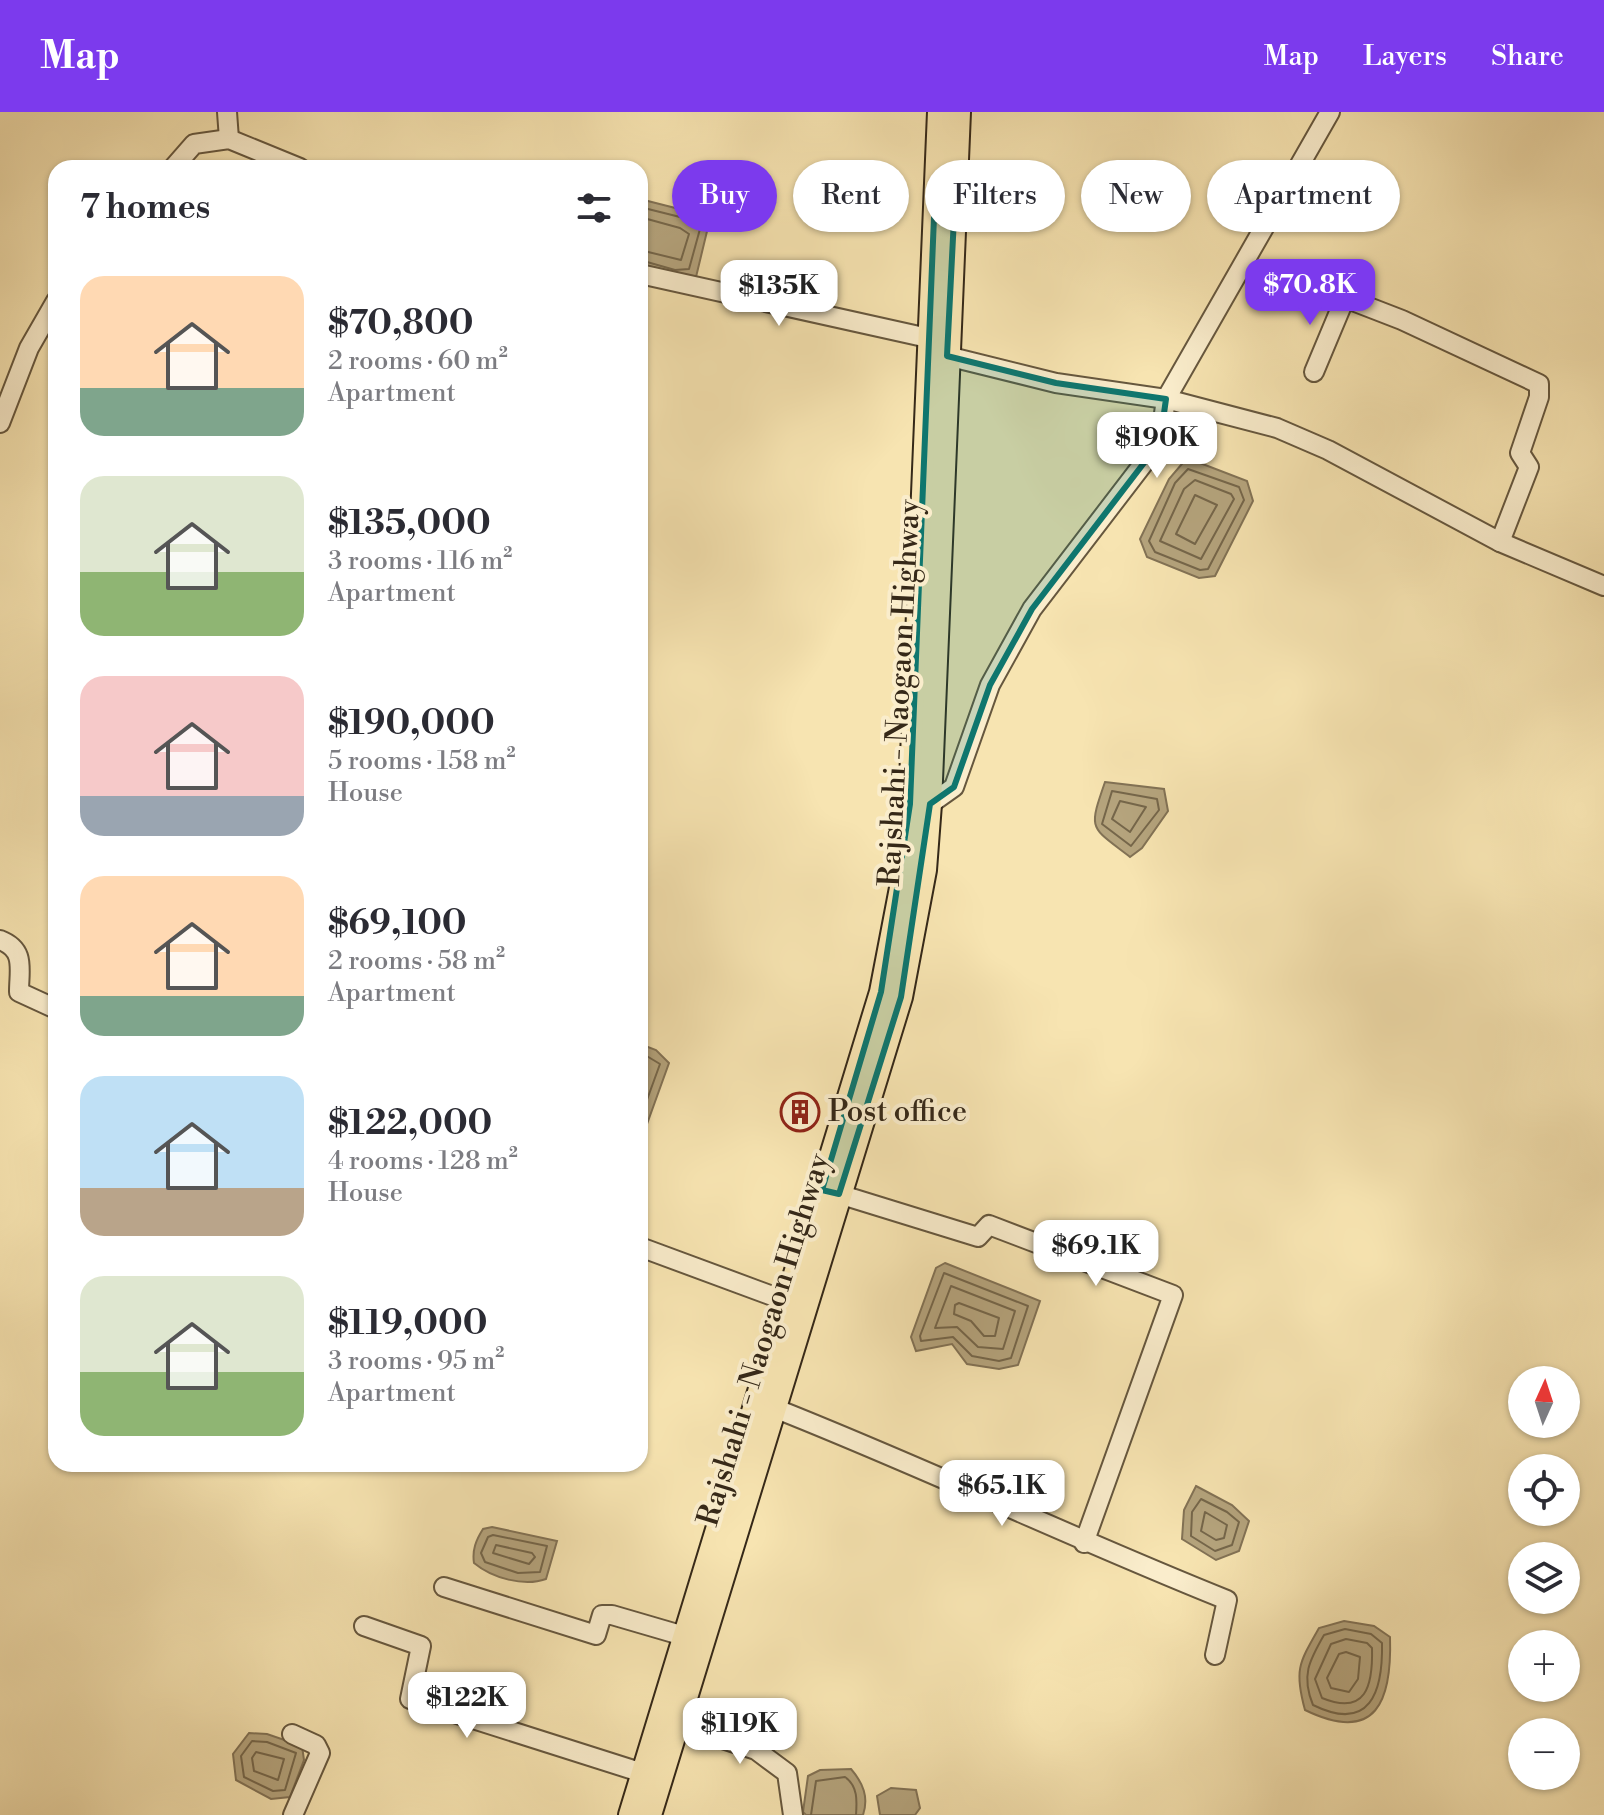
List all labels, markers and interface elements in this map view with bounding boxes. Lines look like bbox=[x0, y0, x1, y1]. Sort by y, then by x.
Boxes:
text: Map bbox=[40, 33, 120, 80]
text: Map bbox=[1264, 39, 1319, 74]
text: Layers bbox=[1363, 39, 1447, 74]
text: Share bbox=[1491, 39, 1564, 74]
chip: Buy bbox=[672, 160, 777, 232]
chip: Rent bbox=[793, 160, 909, 232]
chip: Filters bbox=[925, 160, 1065, 232]
chip: New bbox=[1081, 160, 1191, 232]
chip: Apartment bbox=[1207, 160, 1400, 232]
icon: filters bbox=[572, 186, 616, 230]
text: 7 homes bbox=[80, 187, 210, 229]
pin: $70.8K bbox=[1245, 259, 1375, 327]
pin: $135K bbox=[723, 260, 835, 328]
text: $70.8K bbox=[1263, 269, 1357, 301]
text: $135K bbox=[739, 270, 819, 302]
text: $70,800 bbox=[328, 303, 473, 345]
icon: home bbox=[144, 308, 240, 404]
text: 2 rooms · 60 m² bbox=[328, 345, 508, 377]
text: Apartment bbox=[328, 377, 456, 409]
pin: $190K bbox=[1101, 412, 1213, 480]
text: $190K bbox=[1115, 422, 1199, 454]
street label: Rajshahi - Naogaon Highway bbox=[871, 498, 929, 888]
text: $135,000 bbox=[328, 503, 491, 545]
icon: home bbox=[144, 508, 240, 604]
text: 3 rooms · 116 m² bbox=[328, 545, 512, 577]
text: Apartment bbox=[328, 577, 456, 609]
text: $190,000 bbox=[328, 703, 495, 745]
icon: home bbox=[144, 708, 240, 804]
text: 5 rooms · 158 m² bbox=[328, 745, 516, 777]
text: House bbox=[328, 777, 403, 809]
text: $69,100 bbox=[328, 903, 467, 945]
icon: home bbox=[144, 908, 240, 1004]
text: 2 rooms · 58 m² bbox=[328, 945, 505, 977]
text: Apartment bbox=[328, 977, 456, 1009]
building icon: Post office bbox=[779, 1091, 821, 1133]
place label: Post office bbox=[828, 1093, 967, 1131]
text: $122,000 bbox=[328, 1103, 492, 1145]
icon: home bbox=[144, 1108, 240, 1204]
text: 4 rooms · 128 m² bbox=[328, 1145, 518, 1177]
street label: Rajshahi - Naogaon Highway bbox=[689, 1149, 839, 1531]
text: House bbox=[328, 1177, 403, 1209]
pin: $69.1K bbox=[1031, 1220, 1161, 1288]
text: $69.1K bbox=[1051, 1230, 1141, 1262]
text: $119,000 bbox=[328, 1303, 487, 1345]
icon: home bbox=[144, 1308, 240, 1404]
text: 3 rooms · 95 m² bbox=[328, 1345, 504, 1377]
north arrow bbox=[1508, 1366, 1580, 1438]
map controls bbox=[1508, 1366, 1580, 1790]
text: Apartment bbox=[328, 1377, 456, 1409]
button: locate bbox=[1508, 1454, 1580, 1526]
pin: $65.1K bbox=[937, 1460, 1067, 1528]
text: $65.1K bbox=[958, 1470, 1046, 1502]
button: layers bbox=[1508, 1542, 1580, 1614]
button: + bbox=[1508, 1630, 1580, 1702]
pin: $122K bbox=[411, 1672, 523, 1740]
text: $122K bbox=[426, 1682, 508, 1714]
pin: $119K bbox=[684, 1698, 796, 1766]
text: $119K bbox=[701, 1708, 779, 1740]
button: − bbox=[1508, 1718, 1580, 1790]

